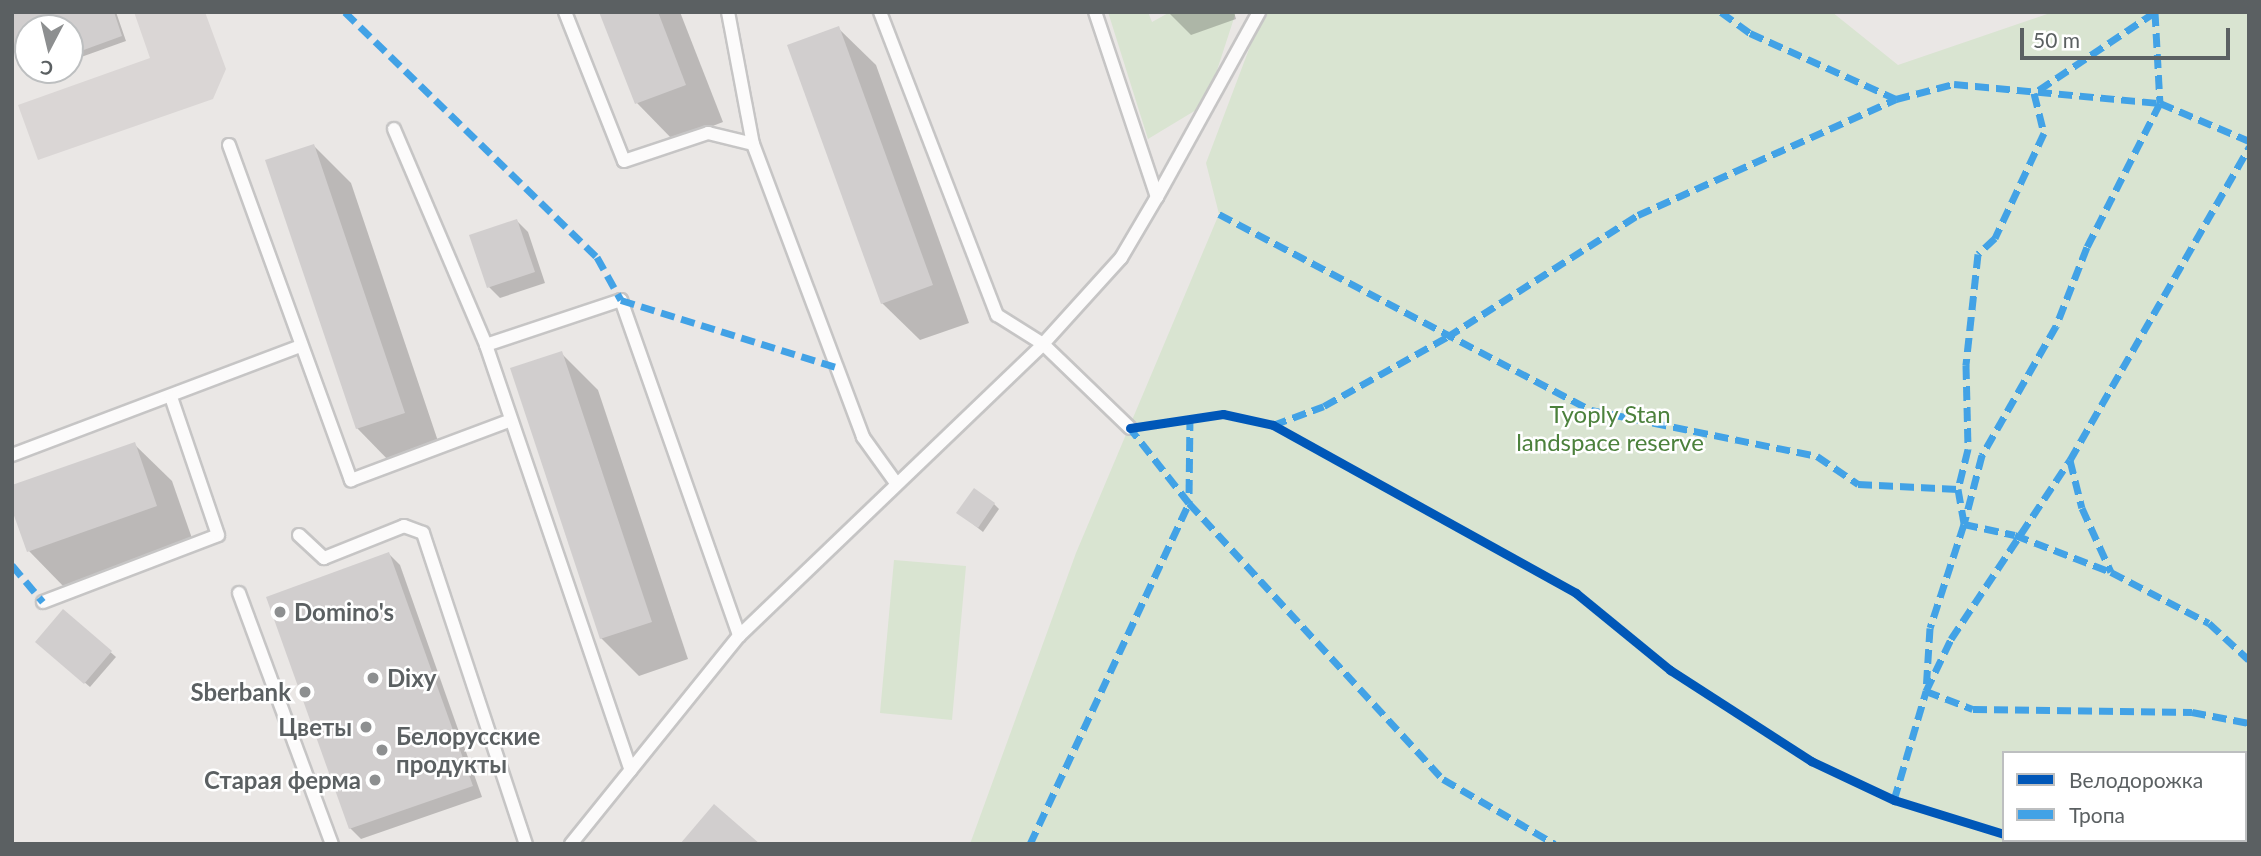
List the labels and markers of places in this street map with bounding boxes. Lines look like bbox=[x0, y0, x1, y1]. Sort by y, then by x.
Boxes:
place label: Domino's bbox=[294, 598, 394, 626]
marker: Domino's bbox=[272, 604, 288, 620]
place label: Dixy bbox=[387, 664, 436, 692]
marker: Dixy bbox=[365, 670, 381, 686]
place label: Sberbank bbox=[190, 678, 291, 706]
marker: Sberbank bbox=[297, 684, 313, 700]
place label: Цветы bbox=[278, 713, 352, 741]
marker: Цветы bbox=[358, 719, 374, 735]
place label: Белорусские продукты bbox=[396, 722, 540, 778]
marker: Белорусские продукты bbox=[374, 742, 390, 758]
place label: Старая ферма bbox=[204, 766, 361, 794]
marker: Старая ферма bbox=[367, 772, 383, 788]

